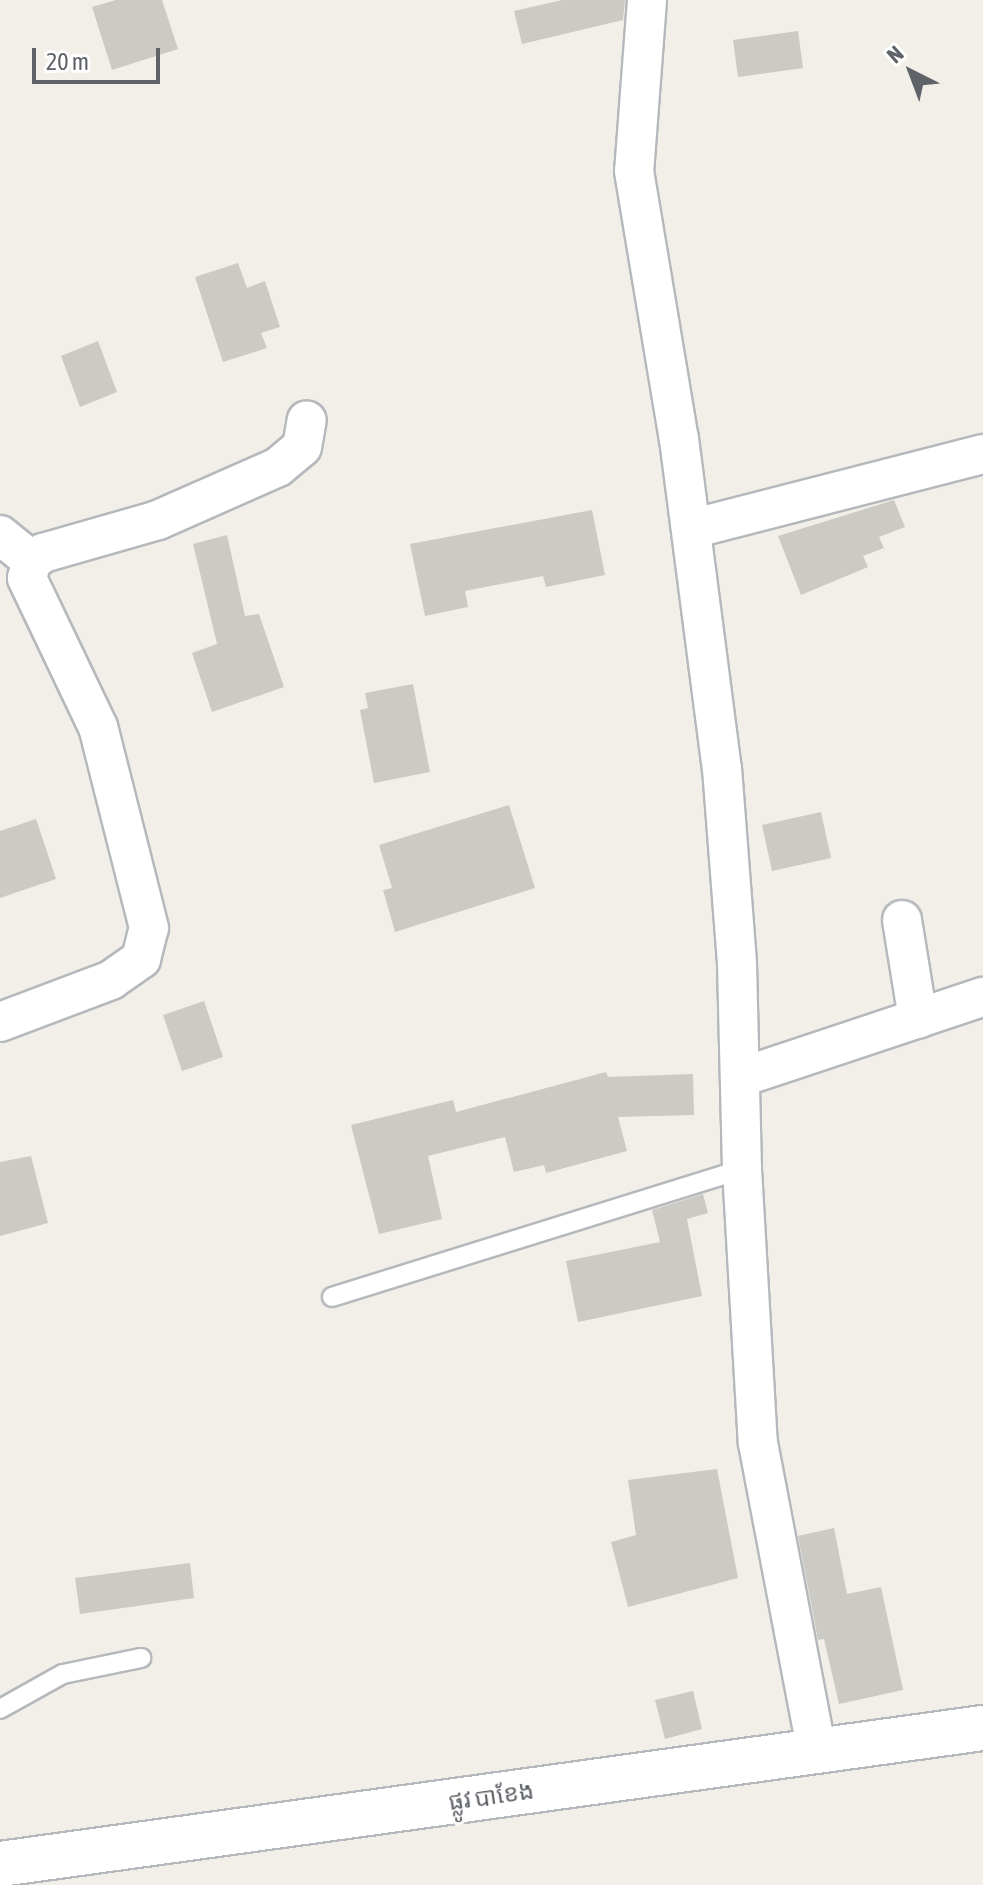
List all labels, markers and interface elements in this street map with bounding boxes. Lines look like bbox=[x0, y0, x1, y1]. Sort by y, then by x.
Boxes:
scale bar bbox=[36, 32, 164, 82]
north arrow bbox=[871, 32, 951, 112]
text: N bbox=[881, 40, 908, 68]
text: 20 m bbox=[46, 48, 89, 75]
street label: ផ្លូវ បាខែង bbox=[446, 1776, 536, 1816]

